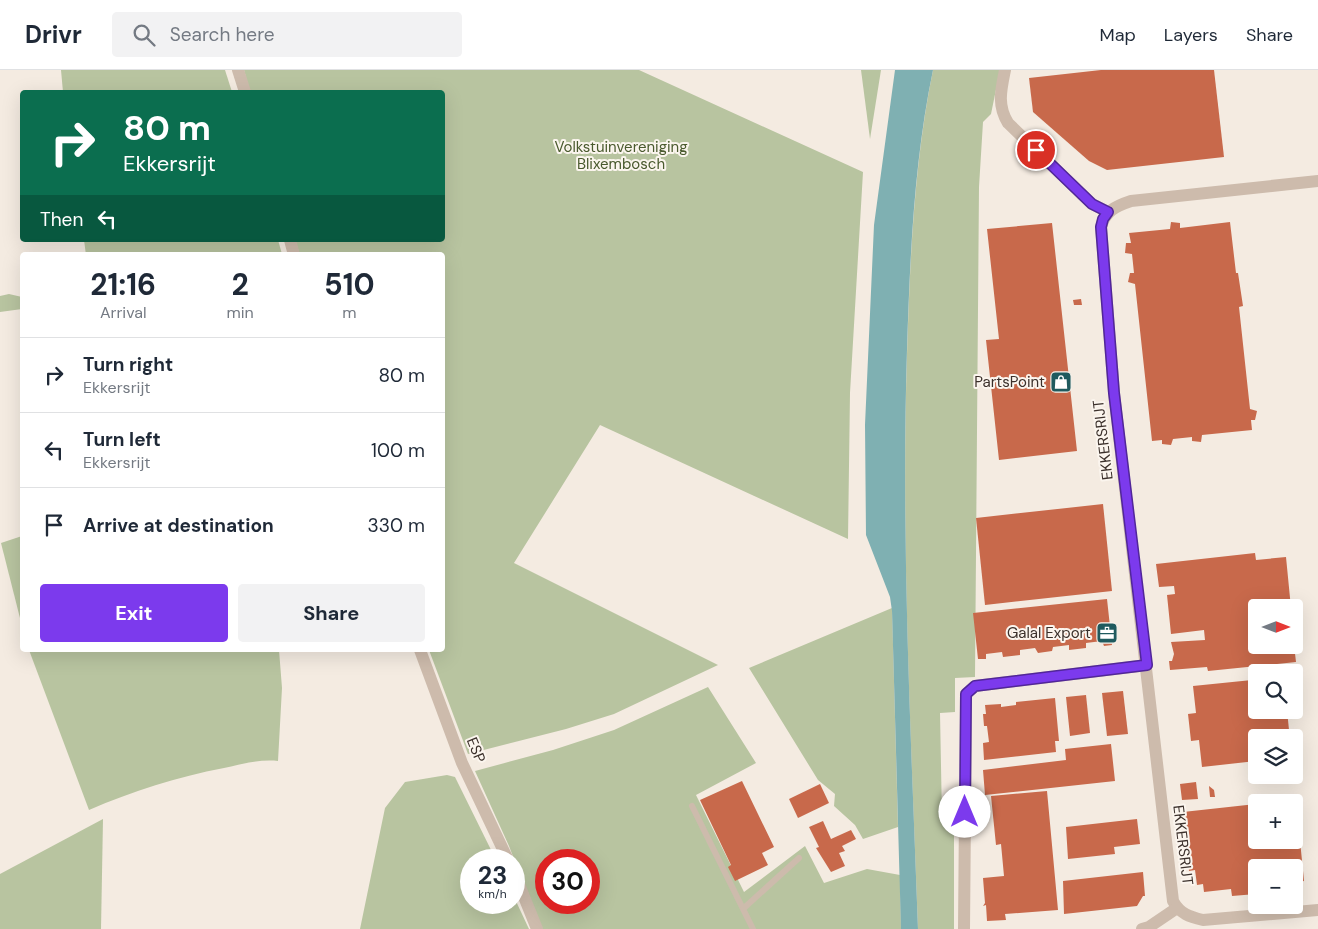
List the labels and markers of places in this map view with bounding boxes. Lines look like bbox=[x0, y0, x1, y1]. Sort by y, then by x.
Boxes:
pin bbox=[1015, 129, 1057, 171]
shop icon: PartsPoint bbox=[1049, 370, 1073, 394]
place label: PartsPoint bbox=[974, 372, 1045, 392]
office icon: Galal Export bbox=[1095, 621, 1119, 645]
place label: Galal Export bbox=[1007, 623, 1091, 643]

